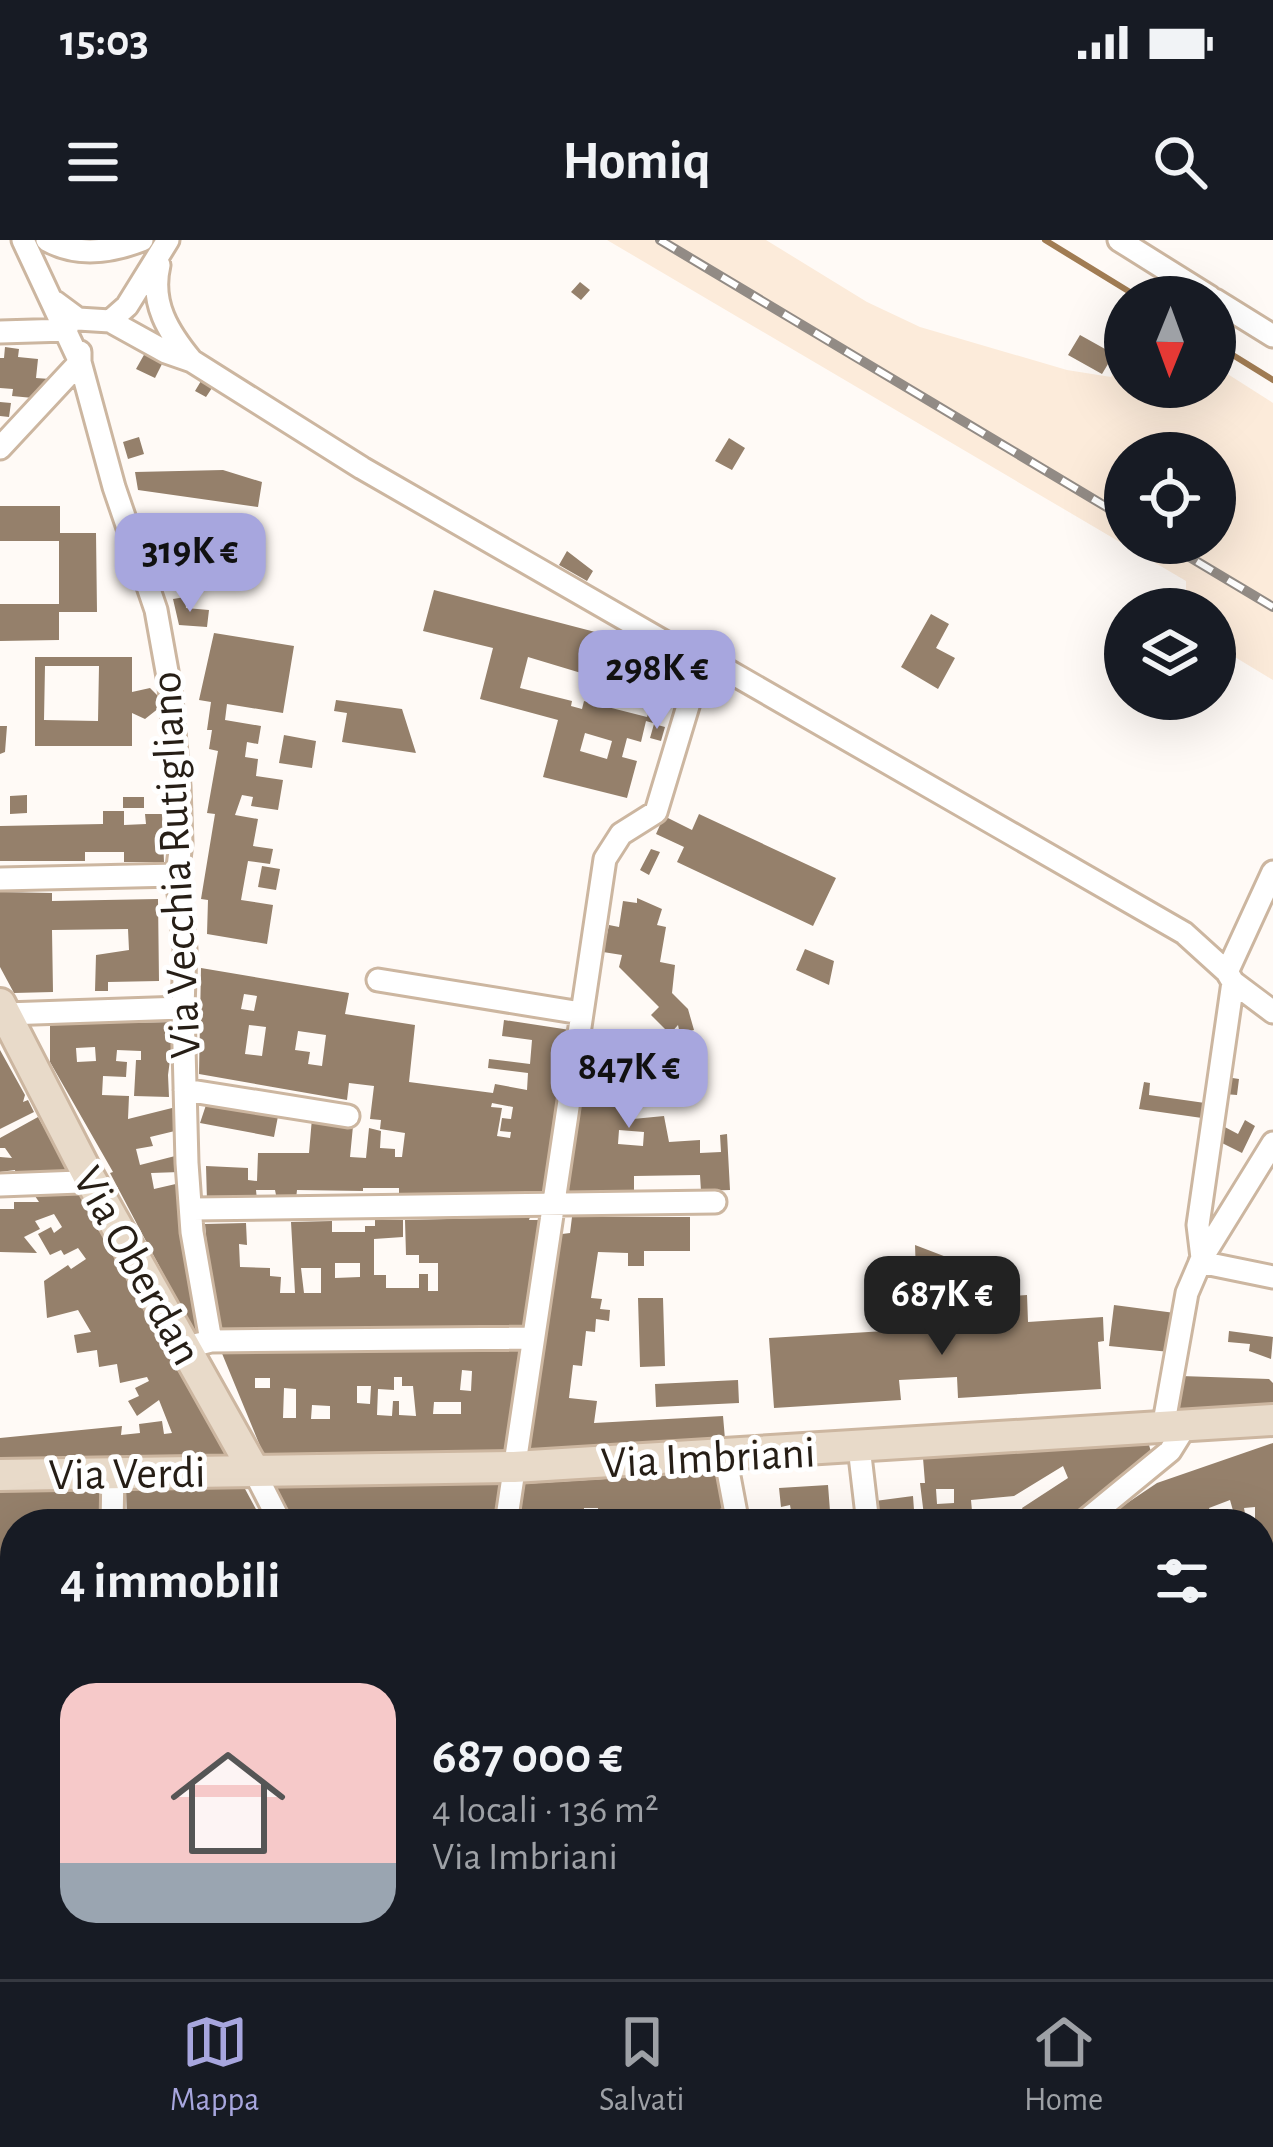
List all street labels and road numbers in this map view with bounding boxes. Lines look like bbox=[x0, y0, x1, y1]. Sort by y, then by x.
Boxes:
street label: Via Vecchia Rutigliano bbox=[144, 670, 209, 1060]
street label: Via Oberdan bbox=[64, 1160, 209, 1373]
street label: Via Imbriani bbox=[600, 1430, 816, 1487]
street label: Via Verdi bbox=[48, 1451, 206, 1498]

